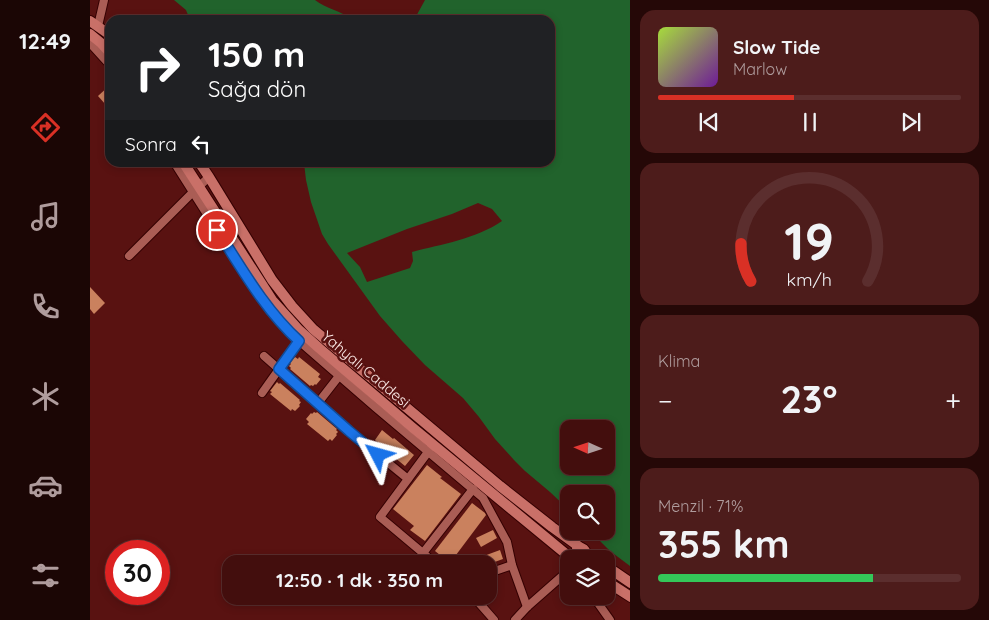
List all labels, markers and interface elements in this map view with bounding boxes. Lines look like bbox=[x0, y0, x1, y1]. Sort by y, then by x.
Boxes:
text: 12:49 bbox=[19, 27, 71, 55]
text: 150 m bbox=[208, 32, 305, 76]
icon: right bbox=[125, 35, 190, 100]
text: Slow Tide bbox=[733, 35, 821, 59]
text: Marlow bbox=[733, 59, 787, 79]
text: Sağa dön bbox=[208, 75, 306, 103]
icon: previous bbox=[695, 108, 723, 136]
icon: pause bbox=[796, 108, 824, 136]
icon: next bbox=[897, 108, 925, 136]
icon: directions bbox=[28, 110, 63, 145]
icon: left bbox=[187, 130, 215, 158]
text: Sonra bbox=[125, 132, 177, 156]
icon: music bbox=[28, 199, 63, 234]
text: 19 bbox=[785, 208, 834, 273]
pin bbox=[196, 209, 238, 251]
icon: arrive bbox=[203, 216, 231, 244]
text: km/h bbox=[787, 268, 832, 290]
icon: phone bbox=[28, 289, 63, 324]
street label: Yahyalı Caddesi bbox=[318, 326, 414, 412]
text: Klima bbox=[658, 351, 700, 371]
text: 23° bbox=[780, 375, 837, 423]
icon: climate bbox=[28, 379, 63, 414]
text: − bbox=[658, 383, 673, 418]
text: + bbox=[945, 383, 961, 418]
north arrow bbox=[560, 420, 615, 475]
map controls bbox=[560, 420, 615, 605]
position arrow bbox=[351, 428, 403, 480]
icon: car bbox=[28, 468, 63, 503]
button: search bbox=[560, 485, 615, 540]
text: Menzil · 71% bbox=[658, 496, 743, 516]
text: 355 km bbox=[658, 520, 789, 568]
speed limit sign: 30 bbox=[105, 540, 170, 605]
button: layers bbox=[560, 550, 615, 605]
icon: filters bbox=[28, 558, 63, 593]
text: 12:50 · 1 dk · 350 m bbox=[276, 568, 443, 592]

